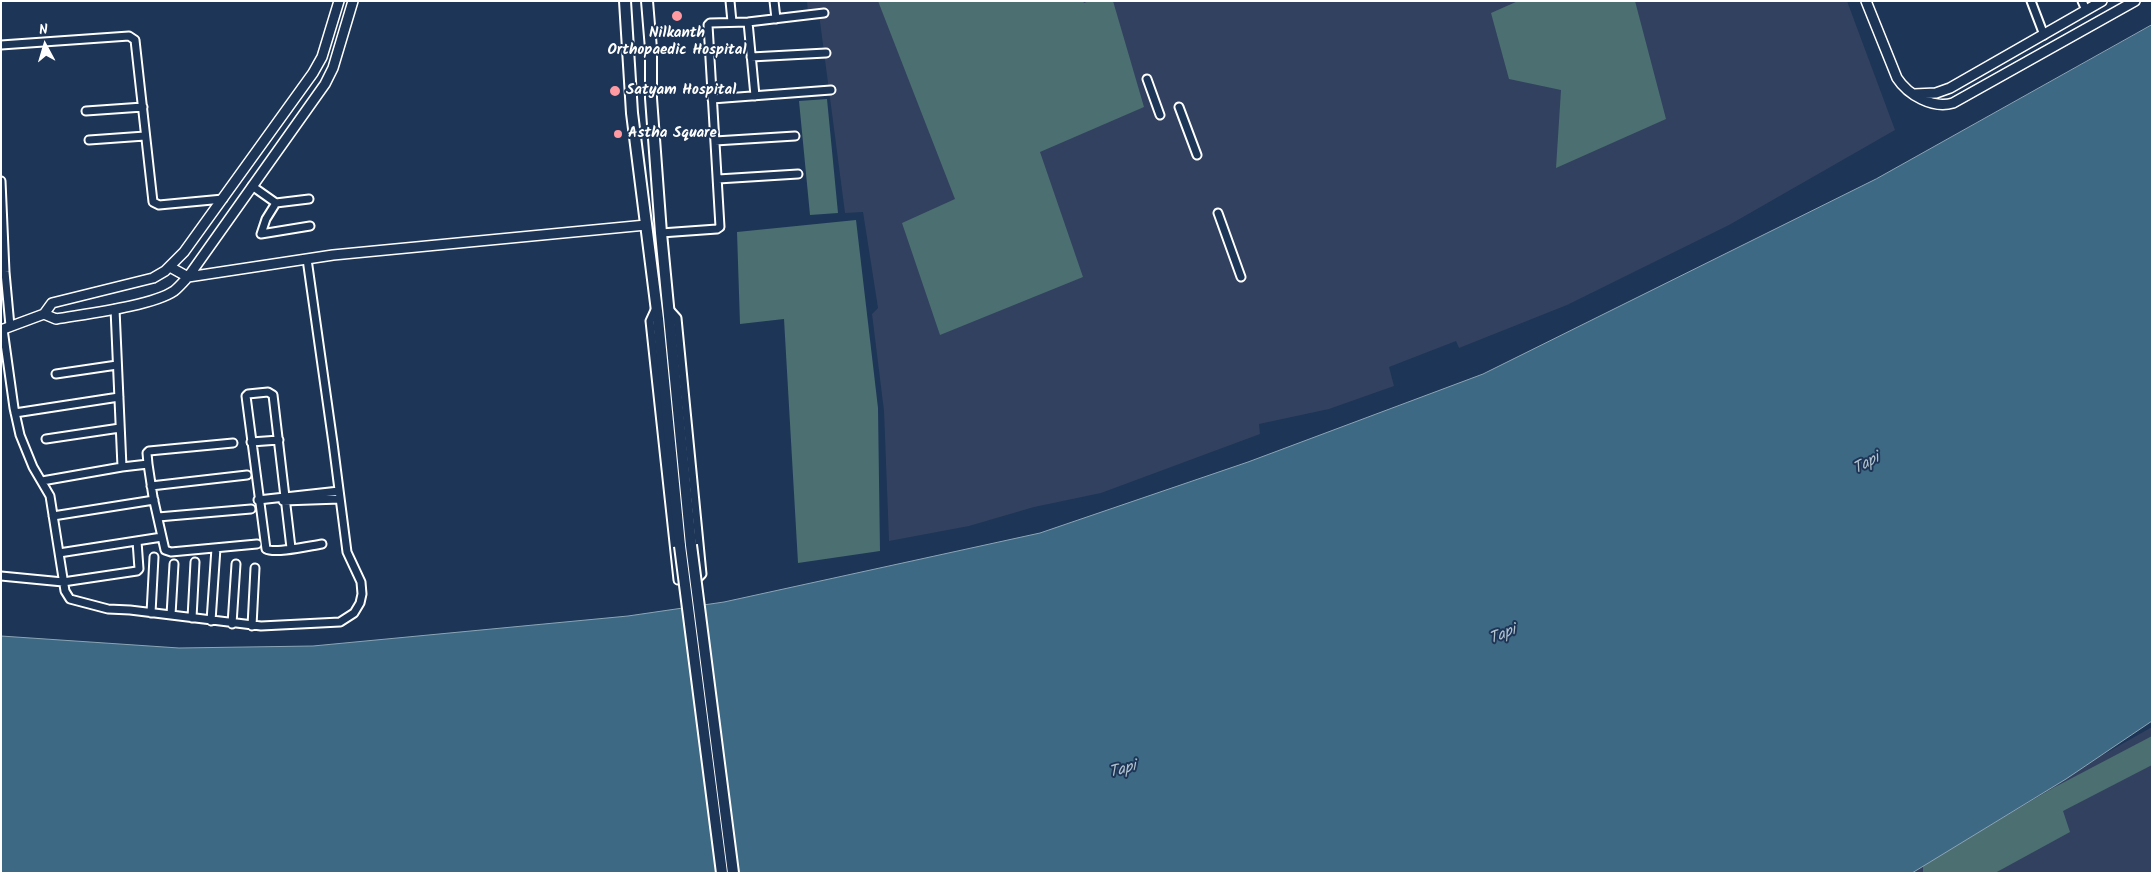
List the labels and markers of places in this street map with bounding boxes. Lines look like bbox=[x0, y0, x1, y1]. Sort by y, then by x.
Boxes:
marker: Nilkanth Orthopaedic Hospital bbox=[670, 9, 684, 23]
place label: Nilkanth Orthopaedic Hospital bbox=[608, 25, 746, 60]
place label: Satyam Hospital bbox=[626, 82, 736, 100]
marker: Satyam Hospital bbox=[608, 84, 622, 98]
place label: Astha Square bbox=[628, 125, 717, 143]
marker: Astha Square bbox=[612, 128, 624, 140]

